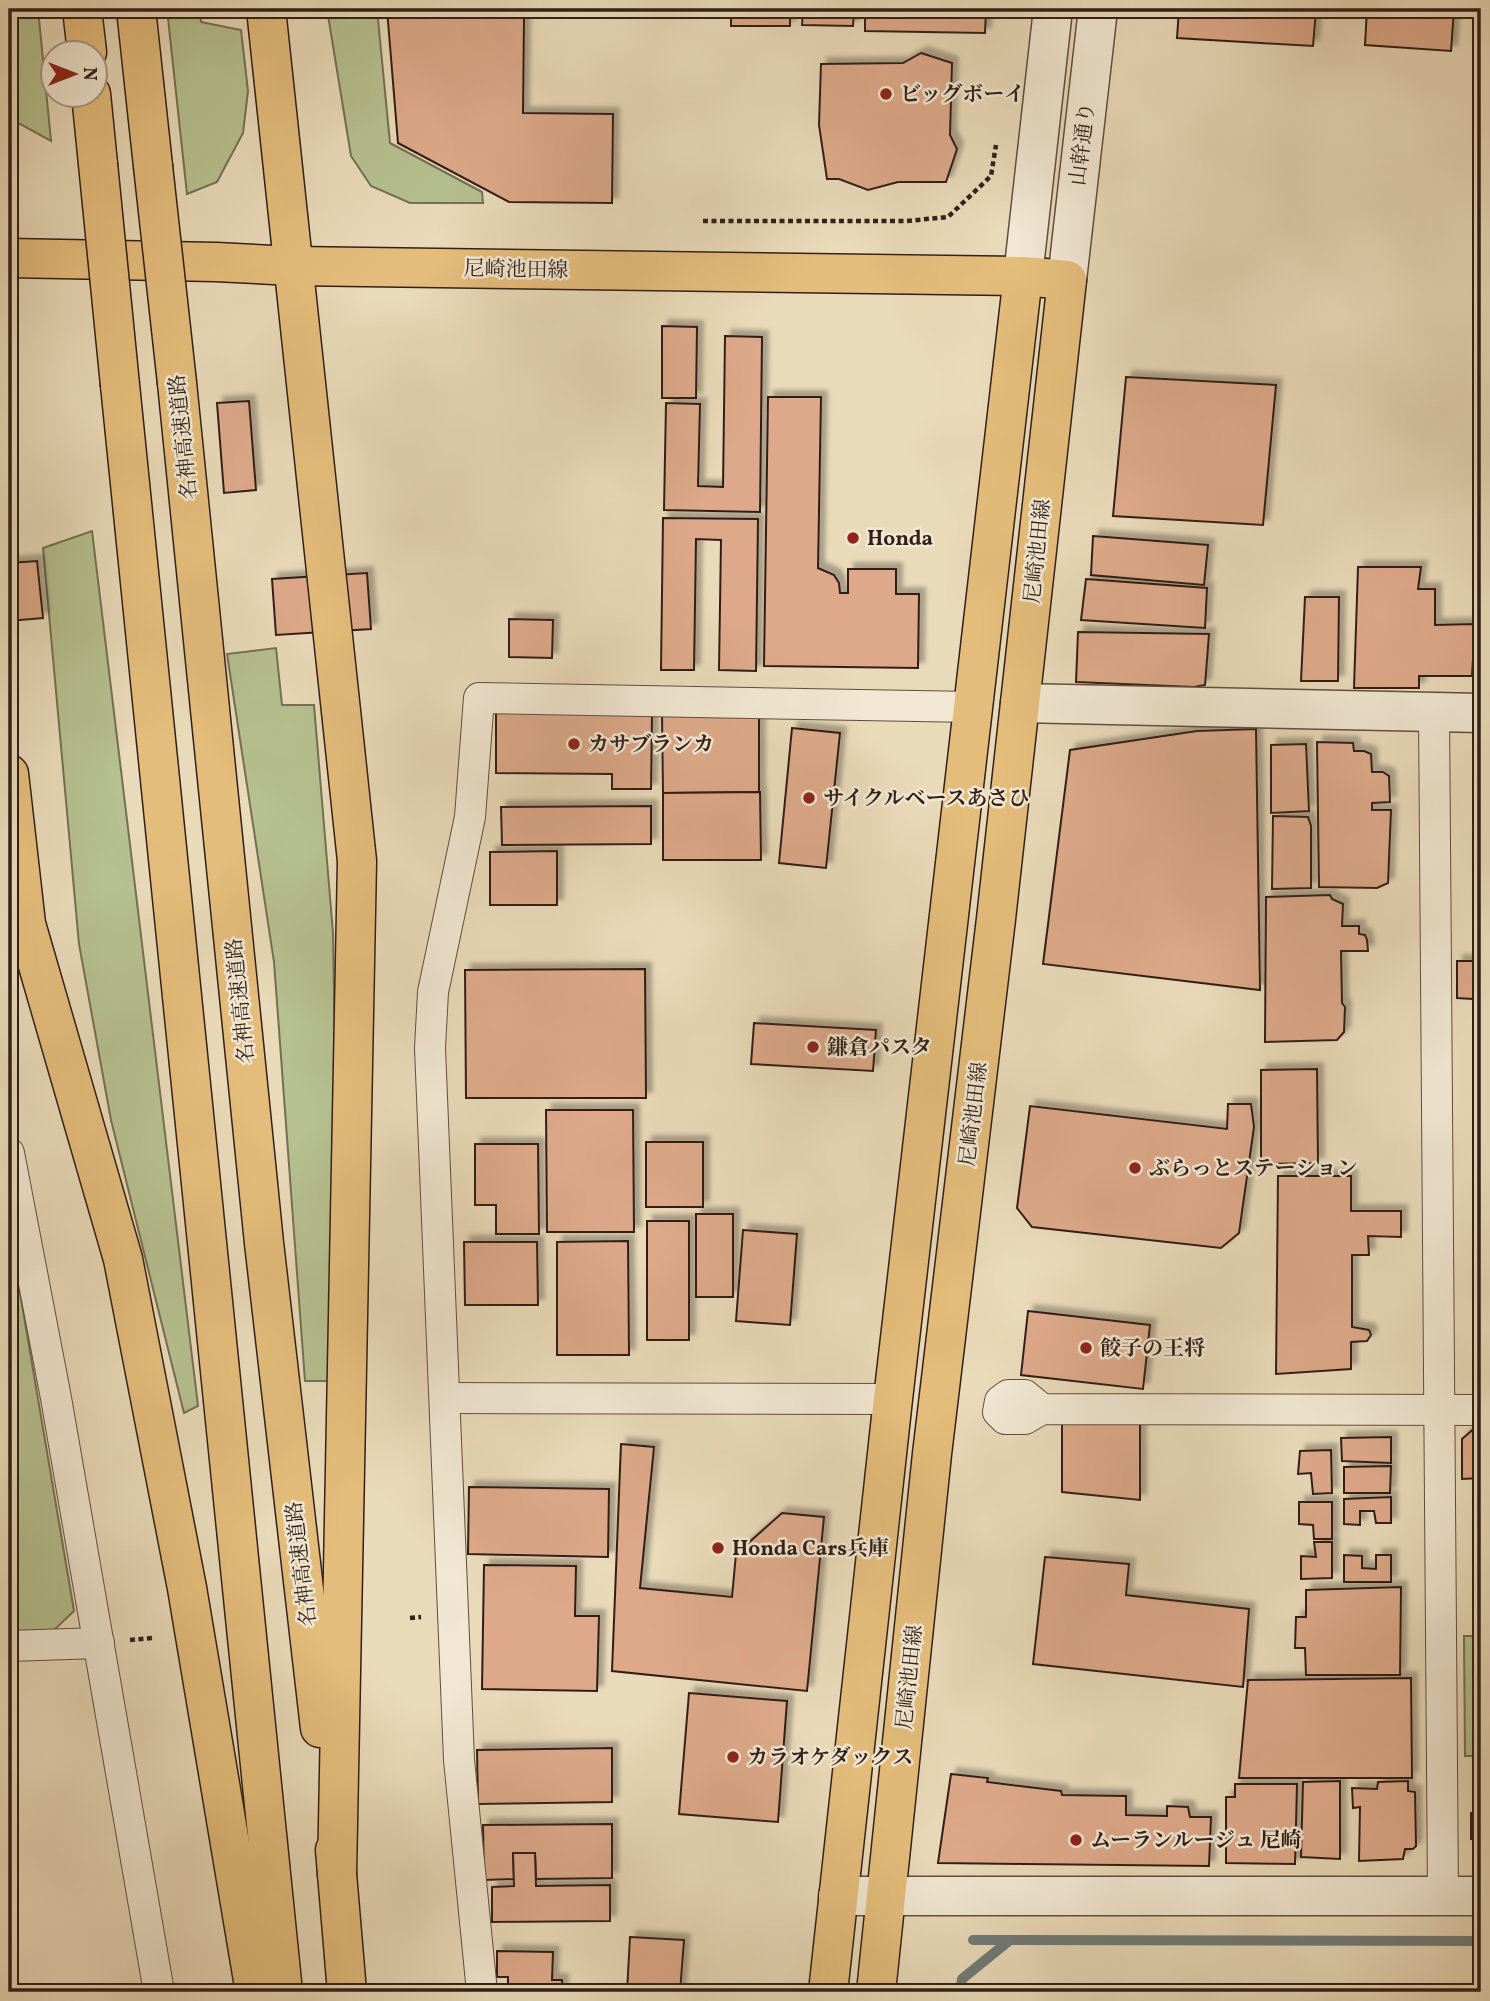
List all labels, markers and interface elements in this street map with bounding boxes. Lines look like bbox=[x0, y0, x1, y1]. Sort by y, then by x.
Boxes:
north arrow bbox=[38, 38, 108, 108]
text: N bbox=[76, 67, 102, 81]
place label: ビッグボーイ bbox=[900, 81, 1025, 110]
marker: ビッグボーイ bbox=[878, 86, 894, 102]
street label: 山幹通り bbox=[1064, 101, 1103, 188]
street label: 尼崎池田線 bbox=[463, 255, 569, 286]
street label: 名神高速道路 bbox=[163, 373, 205, 501]
street label: 尼崎池田線 bbox=[1019, 497, 1058, 605]
place label: Honda bbox=[867, 525, 933, 554]
marker: Honda bbox=[845, 530, 861, 546]
place label: カサブランカ bbox=[588, 731, 714, 760]
marker: カサブランカ bbox=[566, 736, 582, 752]
place label: サイクルベースあさひ bbox=[823, 785, 1029, 814]
marker: サイクルベースあさひ bbox=[801, 790, 817, 806]
street label: 名神高速道路 bbox=[220, 937, 262, 1065]
place label: 鎌倉パスタ bbox=[827, 1034, 932, 1063]
marker: 鎌倉パスタ bbox=[805, 1039, 821, 1055]
street label: 尼崎池田線 bbox=[954, 1060, 995, 1168]
place label: ぶらっとステーション bbox=[1149, 1155, 1358, 1184]
marker: ぶらっとステーション bbox=[1127, 1160, 1143, 1176]
place label: 餃子の王将 bbox=[1100, 1335, 1205, 1364]
marker: 餃子の王将 bbox=[1078, 1340, 1094, 1356]
street label: 名神高速道路 bbox=[280, 1500, 325, 1628]
place label: Honda Cars兵庫 bbox=[732, 1535, 889, 1564]
marker: Honda Cars兵庫 bbox=[710, 1540, 726, 1556]
street label: 尼崎池田線 bbox=[891, 1623, 930, 1731]
place label: カラオケダックス bbox=[747, 1744, 913, 1773]
marker: カラオケダックス bbox=[725, 1749, 741, 1765]
place label: ムーランルージュ 尼崎 bbox=[1090, 1827, 1302, 1856]
marker: ムーランルージュ 尼崎 bbox=[1068, 1832, 1084, 1848]

